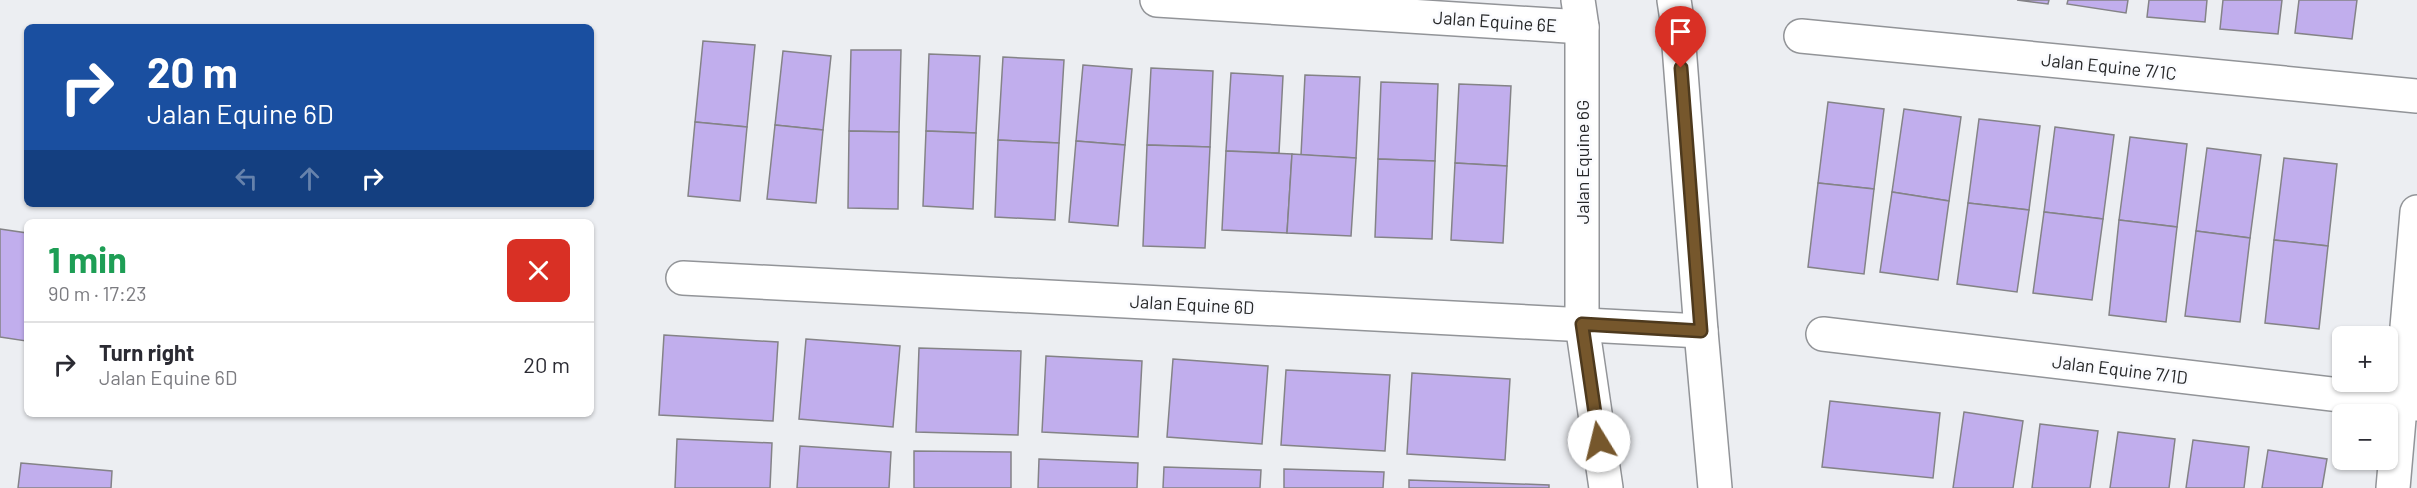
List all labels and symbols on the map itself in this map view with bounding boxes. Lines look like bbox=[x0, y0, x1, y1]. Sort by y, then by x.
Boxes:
street label: Jalan Equine 6E bbox=[1432, 6, 1558, 36]
pin bbox=[1655, 6, 1706, 68]
street label: Jalan Equine 7/1C bbox=[2040, 48, 2178, 84]
street label: Jalan Equine 6G bbox=[1571, 100, 1593, 224]
street label: Jalan Equine 6D bbox=[1129, 290, 1255, 318]
street label: Jalan Equine 7/1D bbox=[2051, 350, 2189, 388]
position arrow bbox=[1567, 409, 1631, 473]

